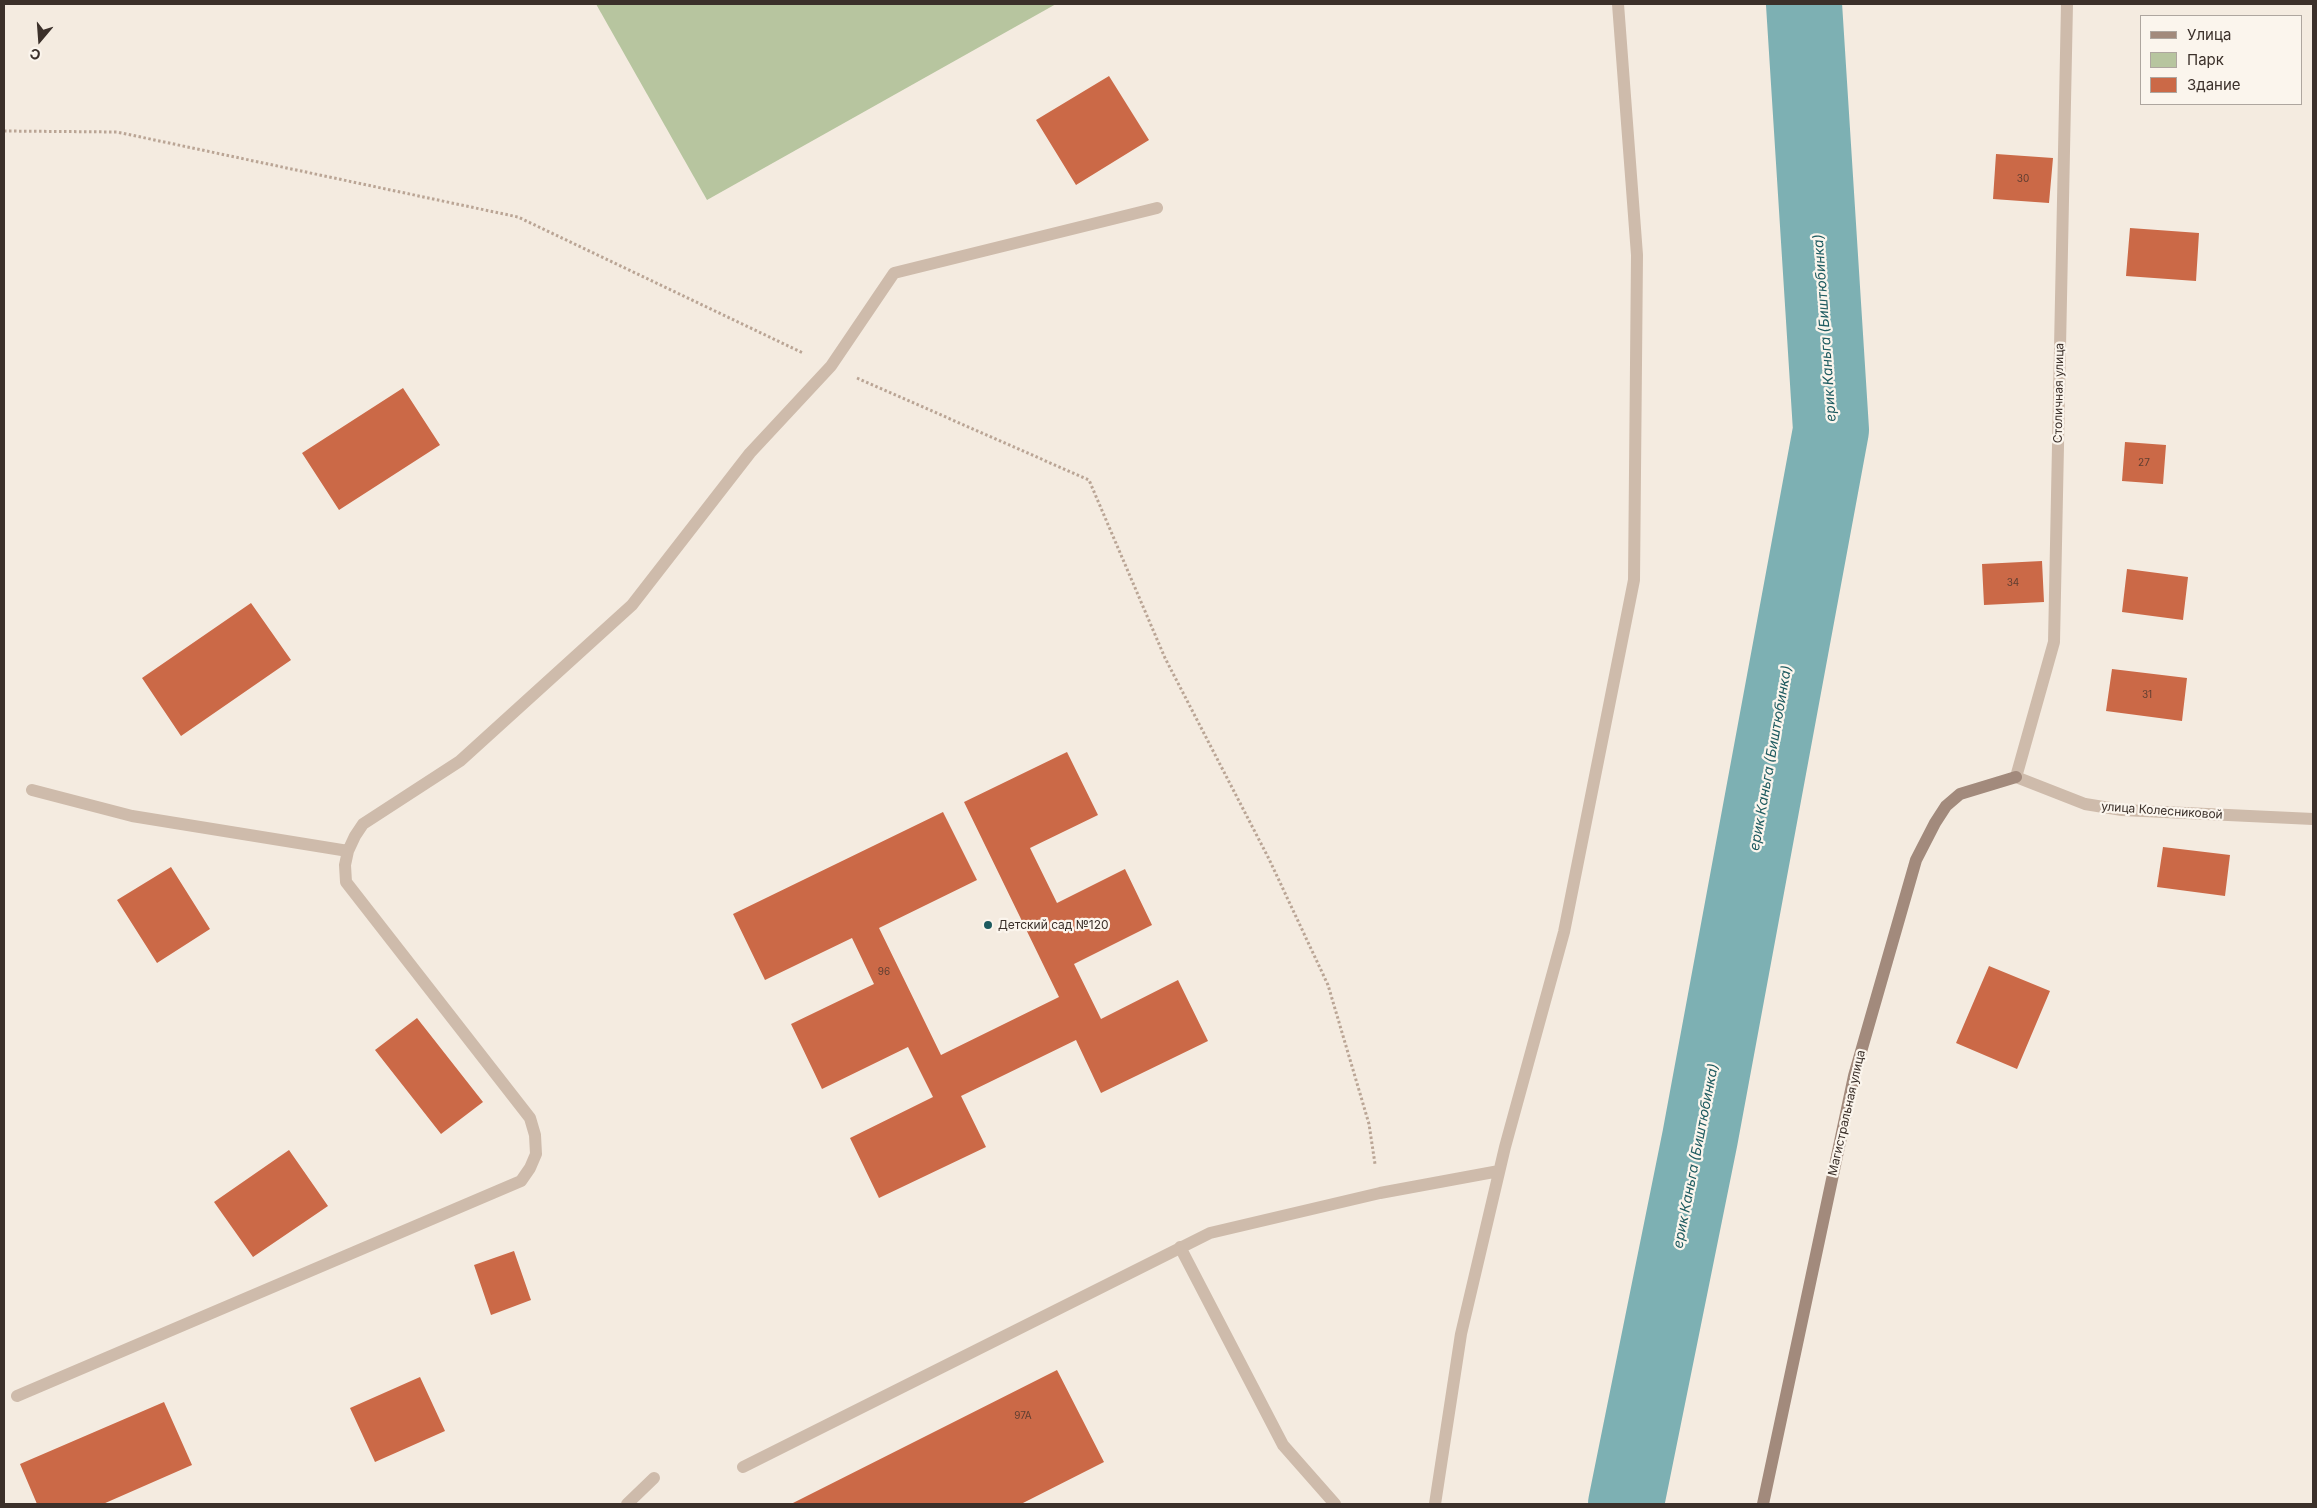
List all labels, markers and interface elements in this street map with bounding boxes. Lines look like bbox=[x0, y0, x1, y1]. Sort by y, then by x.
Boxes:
north arrow bbox=[15, 15, 65, 65]
legend bbox=[2140, 15, 2302, 105]
text: Улица bbox=[2187, 25, 2231, 44]
text: С bbox=[28, 45, 43, 64]
text: Парк bbox=[2187, 50, 2224, 69]
text: Здание bbox=[2187, 75, 2241, 94]
house number: 30 bbox=[2017, 173, 2029, 185]
water label: ерик Каньга (Биштюбинка) bbox=[1810, 234, 1840, 422]
street label: Столичная улица bbox=[2051, 343, 2067, 443]
house number: 27 bbox=[2138, 457, 2150, 469]
house number: 34 bbox=[2007, 577, 2019, 589]
water label: ерик Каньга (Биштюбинка) bbox=[1746, 664, 1796, 852]
house number: 31 bbox=[2142, 689, 2152, 701]
street label: улица Колесниковой bbox=[2101, 800, 2223, 822]
place label: Детский сад №120 bbox=[998, 918, 1109, 932]
marker: Детский сад №120 bbox=[982, 919, 994, 931]
house number: 96 bbox=[878, 966, 890, 978]
street label: Магистральная улица bbox=[1826, 1049, 1868, 1177]
water label: ерик Каньга (Биштюбинка) bbox=[1670, 1062, 1722, 1250]
house number: 97А bbox=[1014, 1410, 1032, 1422]

